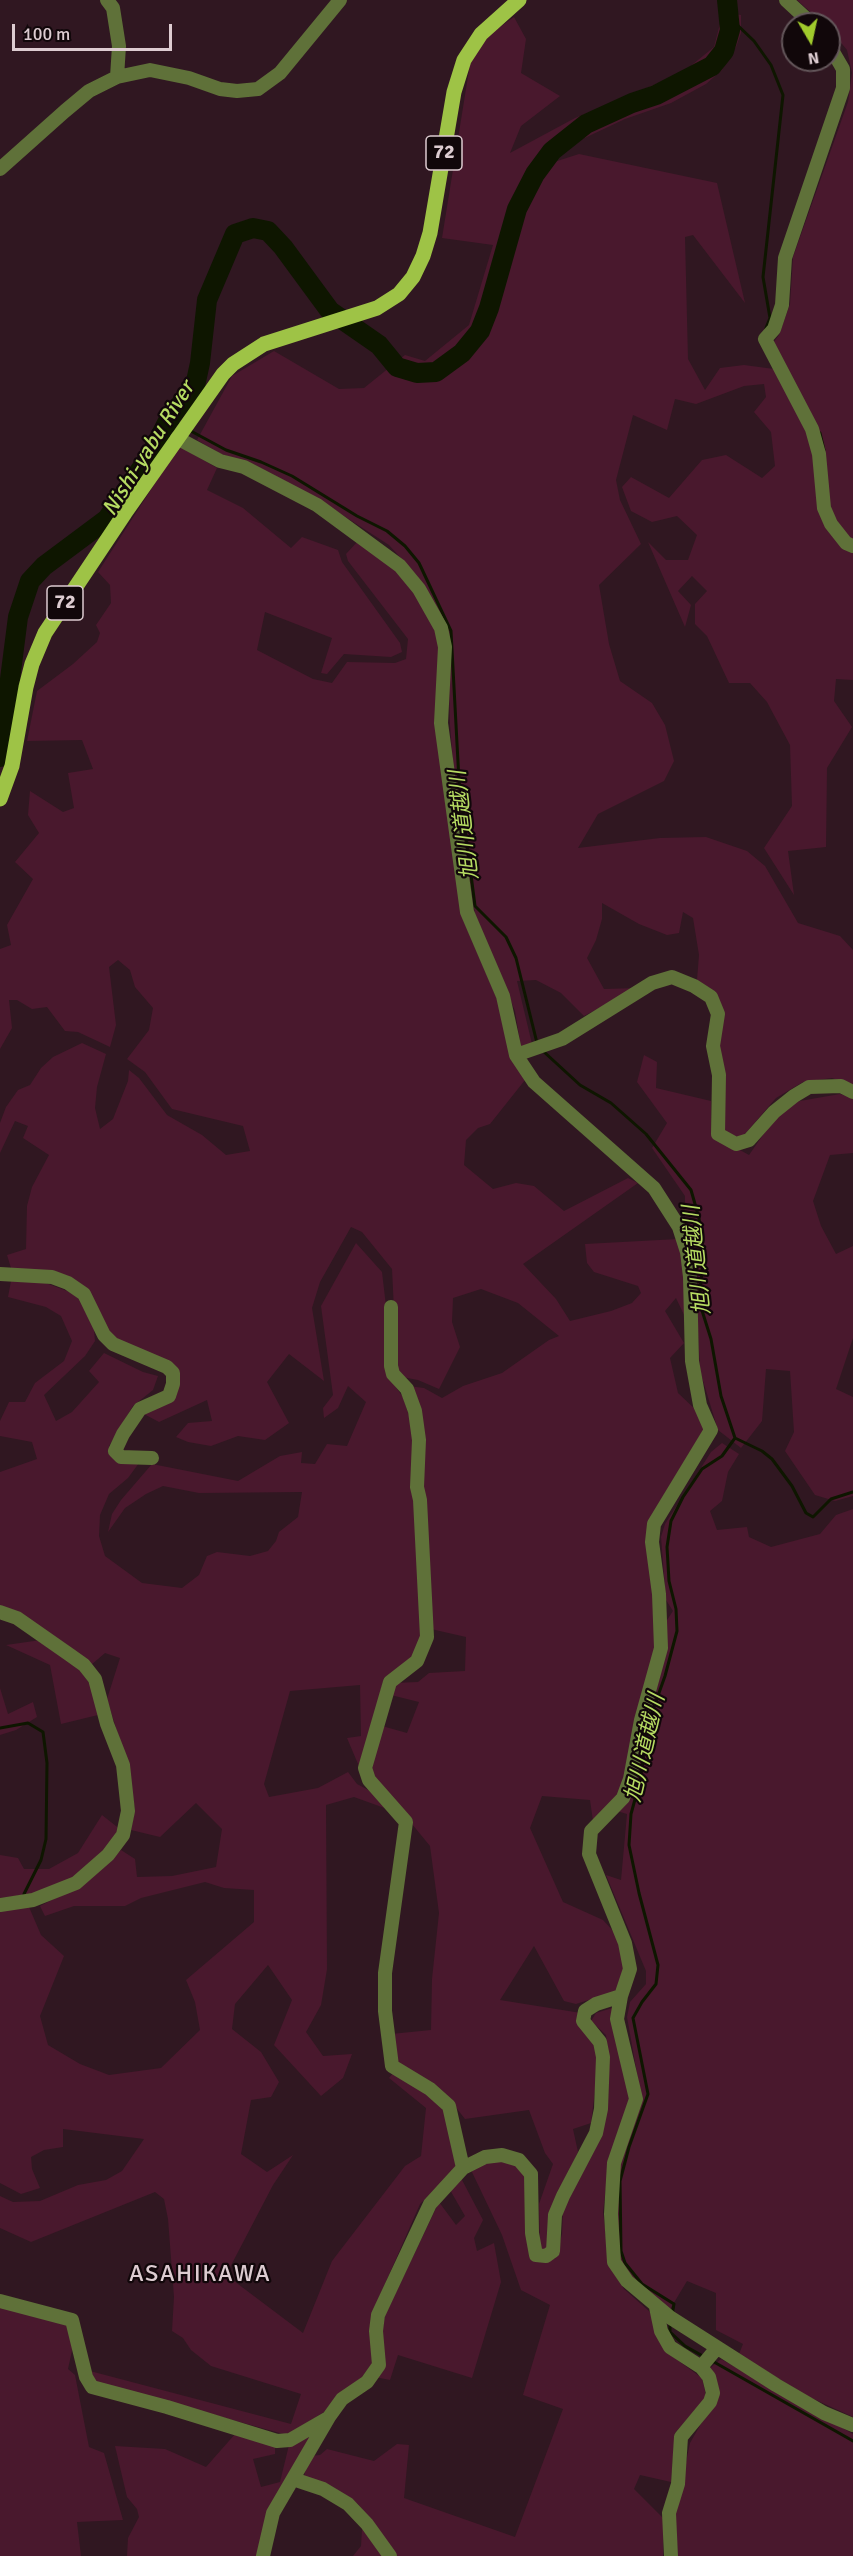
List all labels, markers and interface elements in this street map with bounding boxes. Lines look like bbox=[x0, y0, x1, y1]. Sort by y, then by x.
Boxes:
scale bar bbox=[15, 12, 176, 50]
north arrow bbox=[781, 12, 841, 72]
text: 100 m bbox=[23, 23, 70, 45]
text: N bbox=[806, 47, 821, 69]
road number: 72 bbox=[426, 136, 462, 170]
water label: Nishi-yabu River bbox=[97, 377, 201, 521]
road number: 72 bbox=[47, 586, 83, 620]
water label: 旭川道越川 bbox=[445, 769, 485, 881]
water label: 旭川道越川 bbox=[679, 1204, 717, 1316]
water label: 旭川道越川 bbox=[621, 1691, 671, 1805]
district label: ASAHIKAWA bbox=[129, 2261, 271, 2289]

